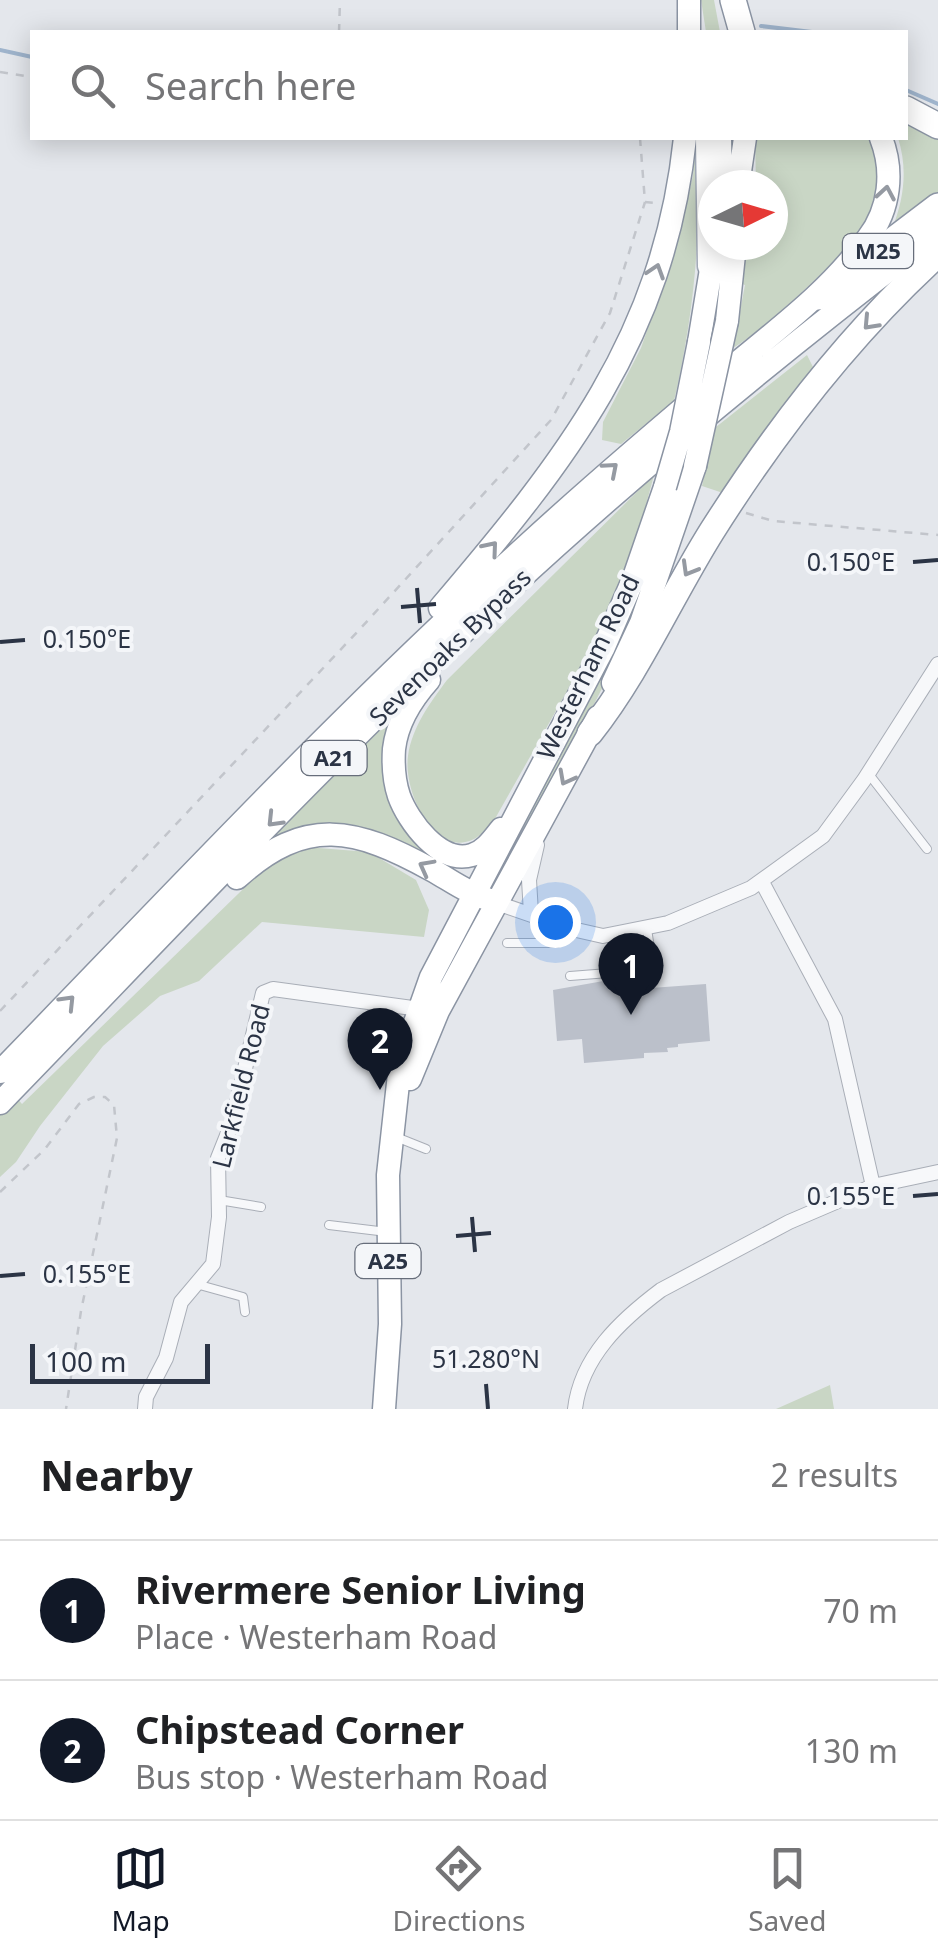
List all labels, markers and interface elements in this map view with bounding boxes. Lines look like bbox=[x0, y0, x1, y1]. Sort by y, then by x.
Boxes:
search box bbox=[30, 30, 908, 140]
icon: search bbox=[65, 58, 120, 113]
text: Search here bbox=[145, 59, 356, 111]
north arrow bbox=[698, 170, 788, 260]
one-way arrow bbox=[875, 185, 896, 201]
road number: M25 bbox=[843, 234, 913, 268]
one-way arrow bbox=[645, 263, 665, 280]
one-way arrow bbox=[864, 311, 882, 330]
one-way arrow bbox=[599, 463, 618, 481]
one-way arrow bbox=[479, 541, 497, 559]
text: 0.150°E bbox=[807, 544, 895, 578]
one-way arrow bbox=[682, 558, 702, 576]
street label: Sevenoaks Bypass bbox=[361, 560, 538, 732]
street label: Westerham Road bbox=[528, 568, 647, 765]
text: 0.150°E bbox=[43, 621, 131, 655]
road number: A21 bbox=[302, 741, 366, 775]
one-way arrow bbox=[559, 768, 578, 786]
one-way arrow bbox=[268, 809, 286, 827]
one-way arrow bbox=[418, 860, 436, 879]
your location bbox=[530, 897, 581, 948]
pin: 1 bbox=[598, 932, 664, 1015]
one-way arrow bbox=[56, 996, 74, 1014]
street label: Larkfield Road bbox=[203, 1000, 277, 1172]
pin: 2 bbox=[348, 1008, 412, 1090]
text: 0.155°E bbox=[807, 1178, 895, 1212]
road number: A25 bbox=[356, 1244, 420, 1278]
text: 0.155°E bbox=[43, 1256, 131, 1290]
scale bar bbox=[30, 1339, 210, 1384]
text: 51.280°N bbox=[432, 1341, 540, 1375]
text: 100 m bbox=[45, 1342, 127, 1380]
text: Nearby bbox=[40, 1446, 193, 1503]
text: 2 results bbox=[771, 1453, 898, 1496]
text: Rivermere Senior Living bbox=[135, 1563, 586, 1615]
text: 1 bbox=[63, 1589, 82, 1632]
text: 70 m bbox=[823, 1589, 898, 1632]
text: Place · Westerham Road bbox=[135, 1615, 497, 1658]
text: Chipstead Corner bbox=[135, 1703, 464, 1755]
text: 2 bbox=[63, 1729, 82, 1772]
text: 130 m bbox=[805, 1729, 898, 1772]
text: Bus stop · Westerham Road bbox=[135, 1755, 549, 1798]
tab: Map bbox=[111, 1841, 170, 1939]
tab: Directions bbox=[393, 1841, 525, 1939]
tab: Saved bbox=[748, 1841, 827, 1939]

